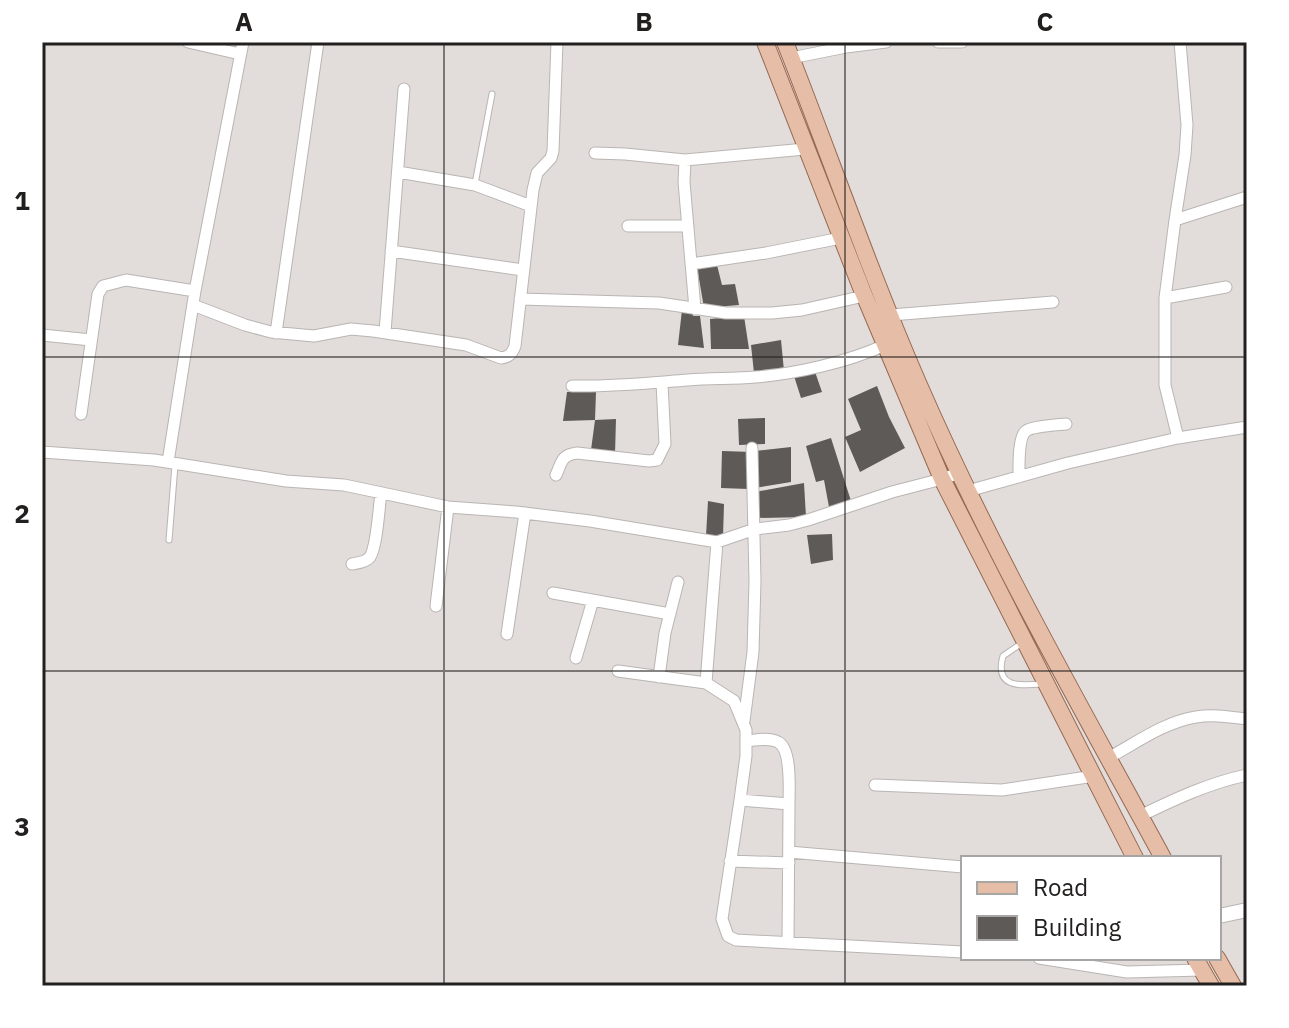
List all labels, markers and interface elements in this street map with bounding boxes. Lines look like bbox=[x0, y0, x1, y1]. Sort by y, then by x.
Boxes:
text: A bbox=[235, 4, 253, 38]
text: B bbox=[635, 4, 653, 38]
text: C bbox=[1037, 4, 1054, 38]
text: 1 bbox=[14, 183, 30, 217]
text: 2 bbox=[14, 496, 30, 530]
text: 3 bbox=[14, 809, 30, 843]
legend bbox=[961, 856, 1221, 960]
text: Road bbox=[1033, 871, 1088, 903]
text: Building bbox=[1033, 911, 1121, 943]

